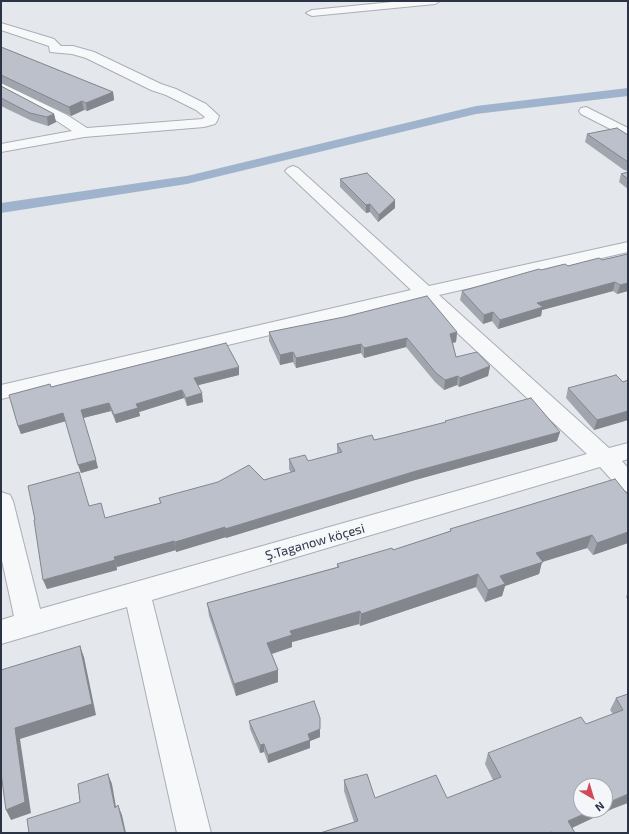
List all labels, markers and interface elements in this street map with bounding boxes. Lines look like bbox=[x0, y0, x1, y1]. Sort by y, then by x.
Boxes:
street label: Ş.Taganow köçesi bbox=[263, 520, 367, 564]
north arrow bbox=[573, 778, 613, 818]
text: N bbox=[593, 799, 607, 815]

